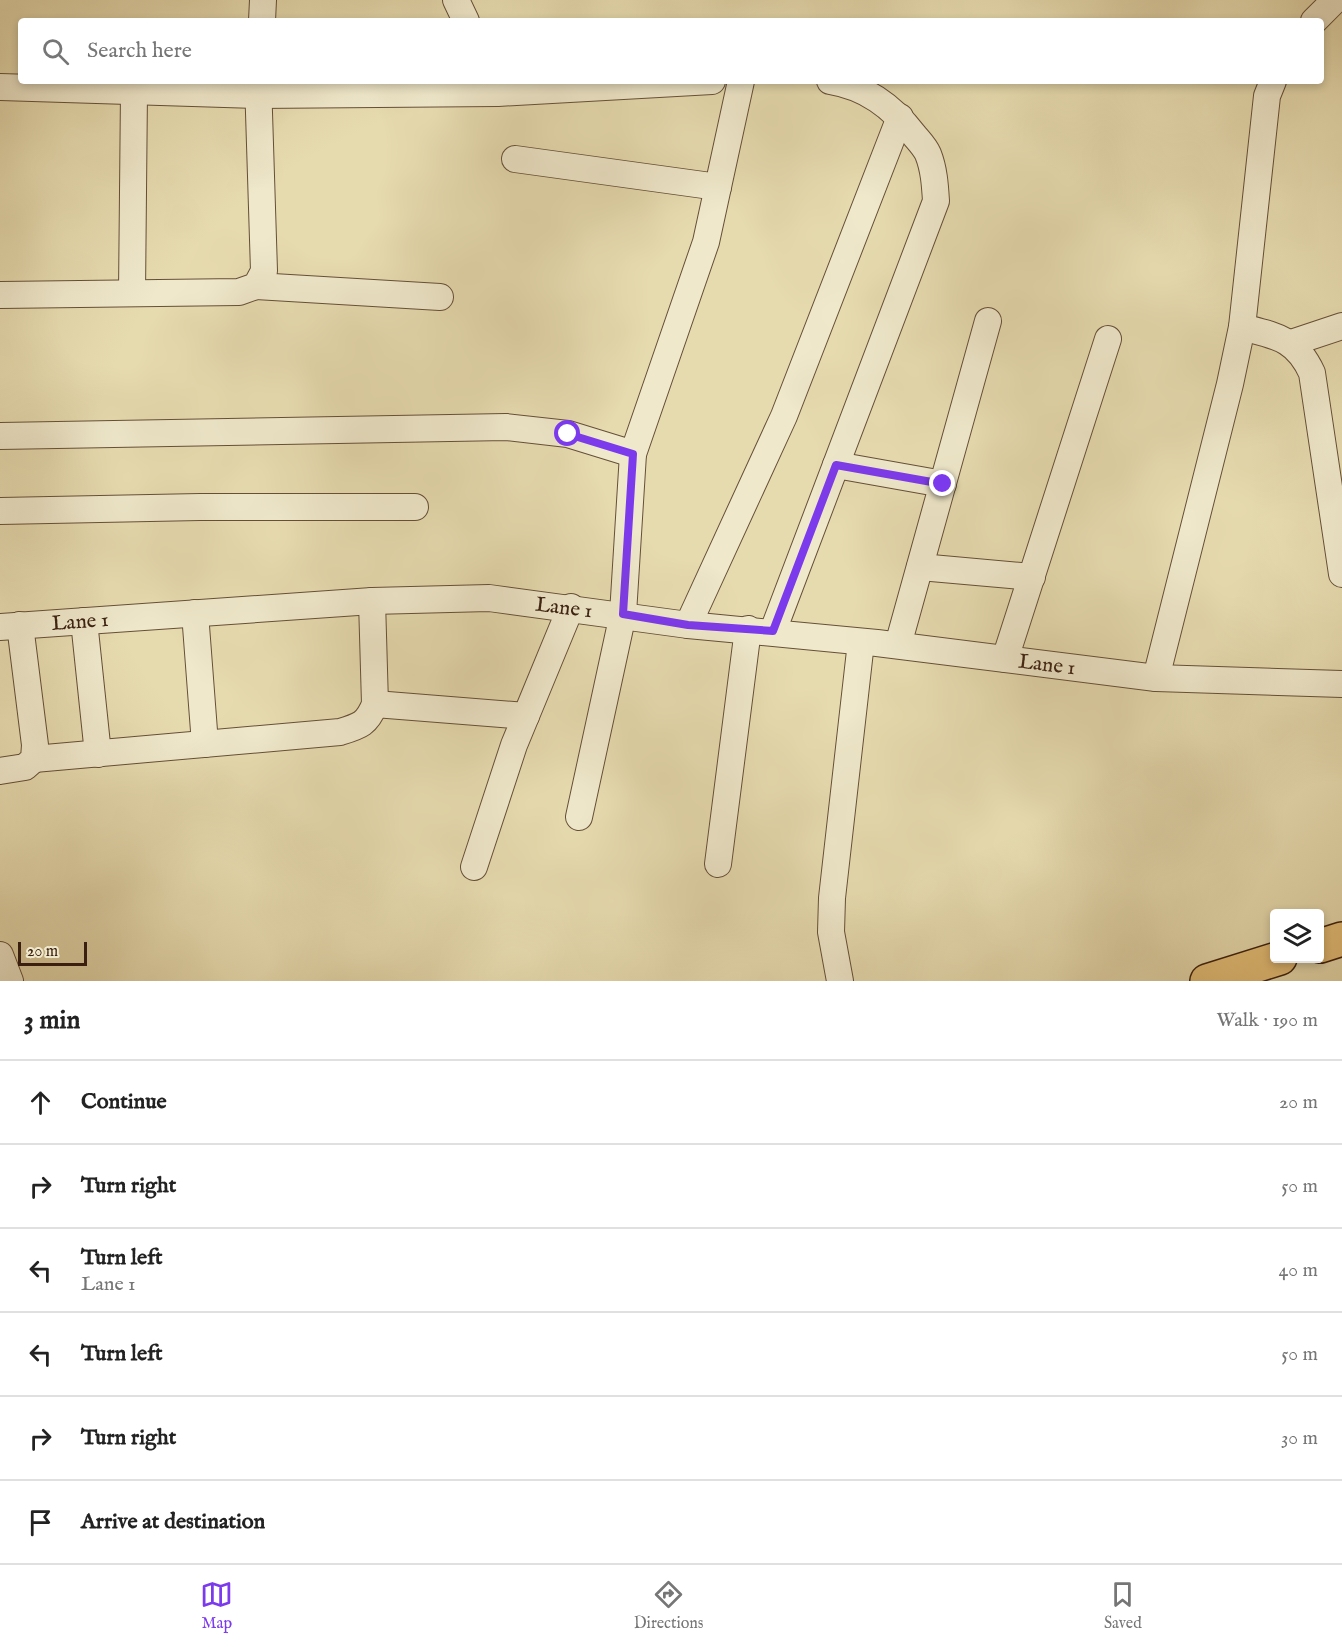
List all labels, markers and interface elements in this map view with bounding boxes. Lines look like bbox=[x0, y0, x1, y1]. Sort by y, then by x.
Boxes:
search box bbox=[18, 18, 1324, 84]
icon: search bbox=[39, 35, 72, 68]
text: Search here bbox=[87, 37, 192, 65]
route start bbox=[554, 420, 580, 446]
route end bbox=[929, 470, 955, 496]
street label: Lane 1 bbox=[534, 592, 594, 625]
street label: Lane 1 bbox=[51, 607, 110, 638]
street label: Lane 1 bbox=[1017, 649, 1077, 682]
map controls bbox=[1270, 909, 1324, 963]
button: layers bbox=[1270, 909, 1324, 963]
scale bar bbox=[18, 939, 87, 966]
text: 20 m bbox=[27, 942, 58, 962]
text: 3 min bbox=[24, 1004, 80, 1037]
text: Walk · 190 m bbox=[1216, 1008, 1318, 1033]
icon: ahead bbox=[24, 1086, 57, 1119]
text: Continue bbox=[81, 1088, 167, 1116]
text: 20 m bbox=[1279, 1090, 1318, 1115]
icon: right bbox=[24, 1170, 57, 1203]
text: Turn right bbox=[81, 1172, 176, 1200]
text: 50 m bbox=[1281, 1174, 1318, 1199]
text: Turn left bbox=[81, 1244, 163, 1272]
icon: left bbox=[24, 1254, 57, 1287]
text: 40 m bbox=[1279, 1258, 1318, 1283]
text: Lane 1 bbox=[81, 1272, 136, 1297]
icon: left bbox=[24, 1338, 57, 1371]
text: Turn left bbox=[81, 1340, 163, 1368]
text: 50 m bbox=[1281, 1342, 1318, 1367]
icon: right bbox=[24, 1422, 57, 1455]
text: Turn right bbox=[81, 1424, 176, 1452]
text: 30 m bbox=[1281, 1426, 1318, 1451]
icon: arrive bbox=[24, 1506, 57, 1539]
text: Arrive at destination bbox=[81, 1508, 265, 1536]
tab: Map bbox=[200, 1578, 233, 1634]
tab: Directions bbox=[634, 1578, 703, 1634]
tab: Saved bbox=[1104, 1578, 1142, 1634]

